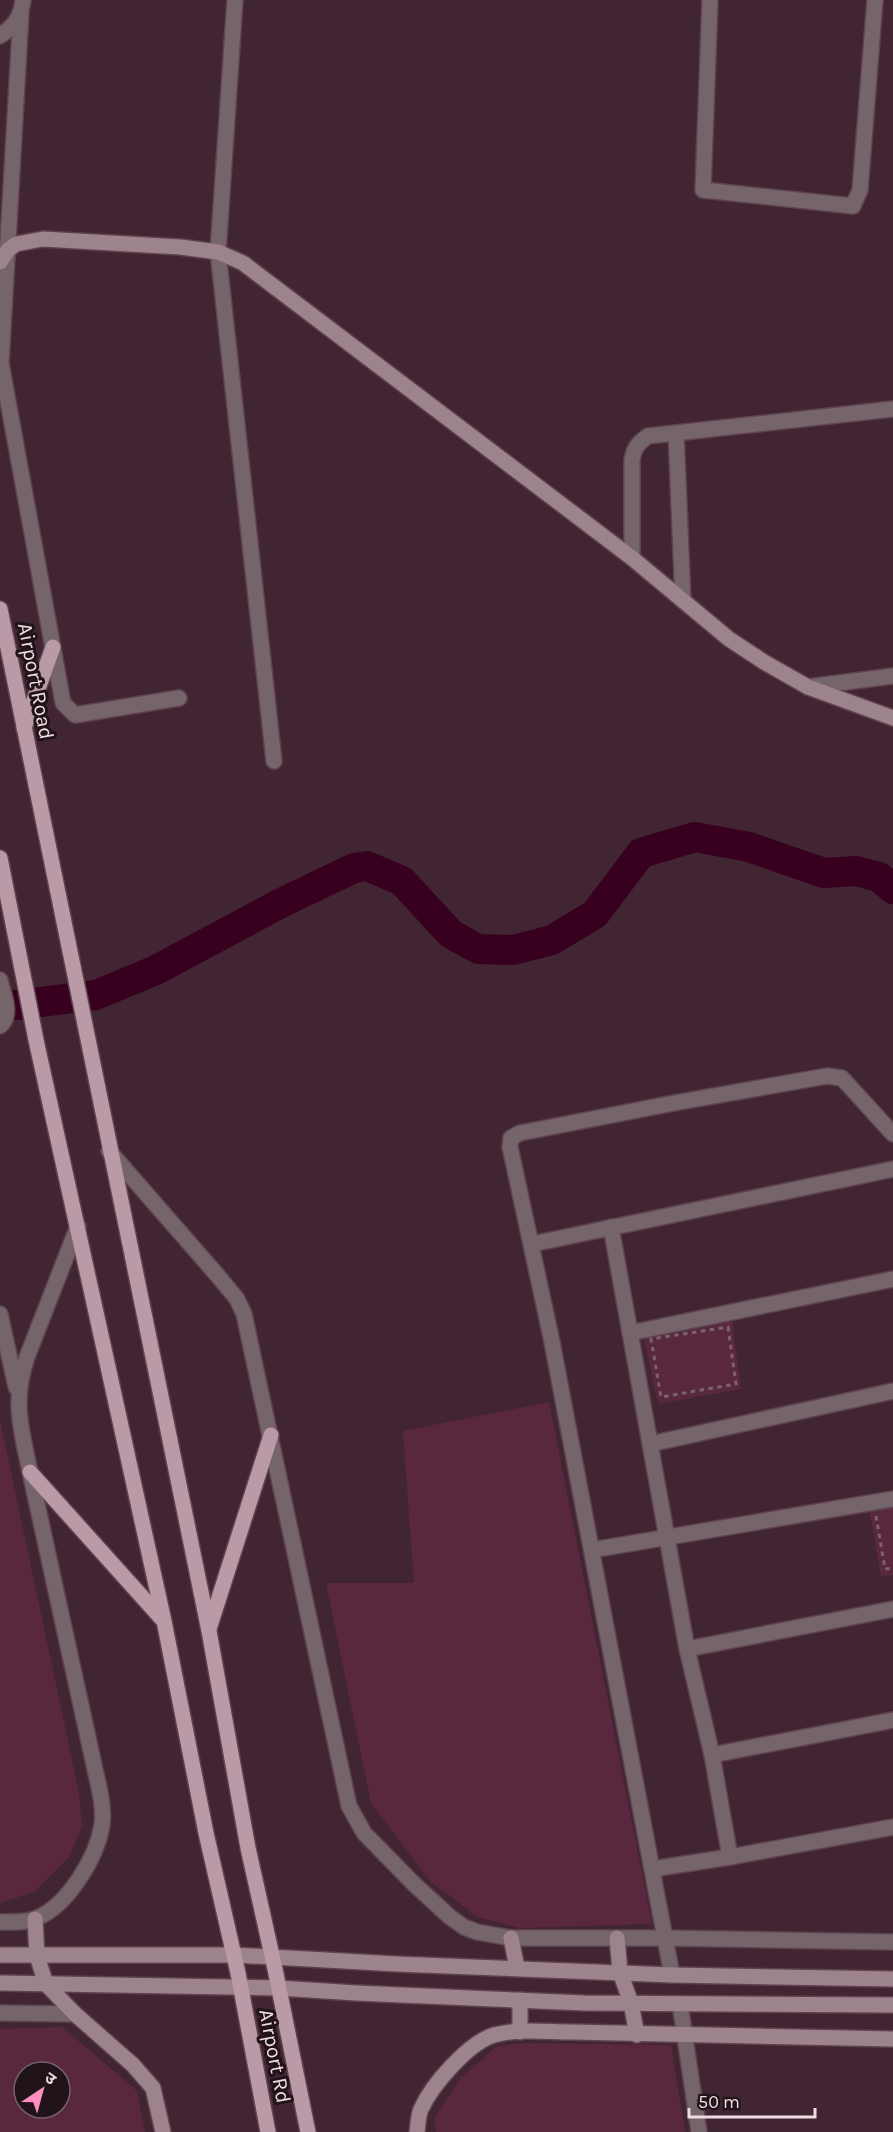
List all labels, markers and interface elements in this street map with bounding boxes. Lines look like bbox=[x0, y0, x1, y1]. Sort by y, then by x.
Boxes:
street label: Airport Road bbox=[13, 621, 59, 741]
street label: Airport Rd bbox=[254, 2007, 296, 2105]
north arrow bbox=[12, 2060, 72, 2120]
text: उ bbox=[41, 2068, 60, 2089]
scale bar bbox=[689, 2081, 815, 2119]
text: 50 m bbox=[698, 2091, 740, 2113]

